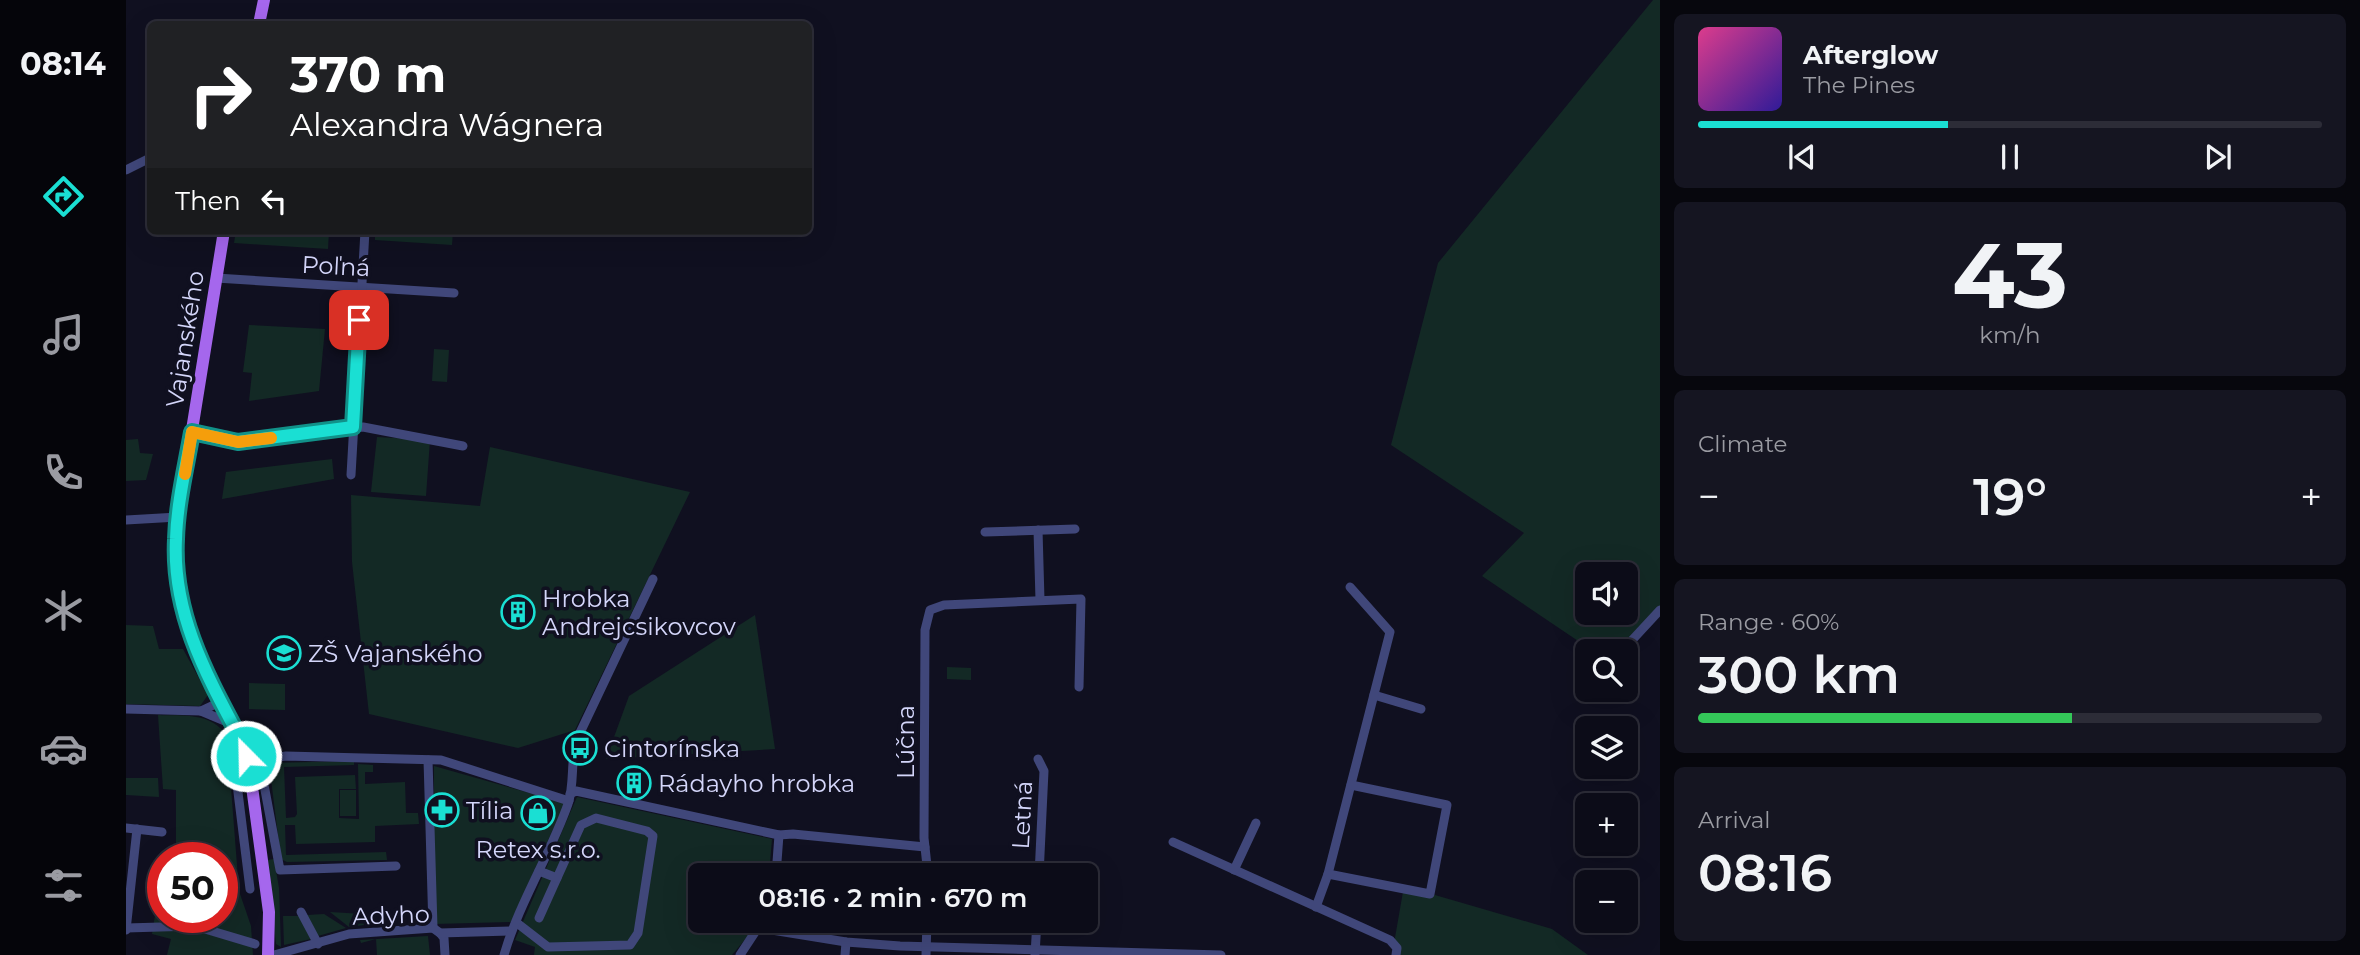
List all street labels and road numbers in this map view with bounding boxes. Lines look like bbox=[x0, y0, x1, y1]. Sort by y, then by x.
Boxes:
street label: Poľná bbox=[301, 250, 371, 282]
street label: Vajanského bbox=[160, 269, 210, 409]
street label: Lúčna bbox=[891, 705, 920, 779]
street label: Letná bbox=[1006, 780, 1038, 850]
street label: Adyho bbox=[352, 899, 430, 931]

